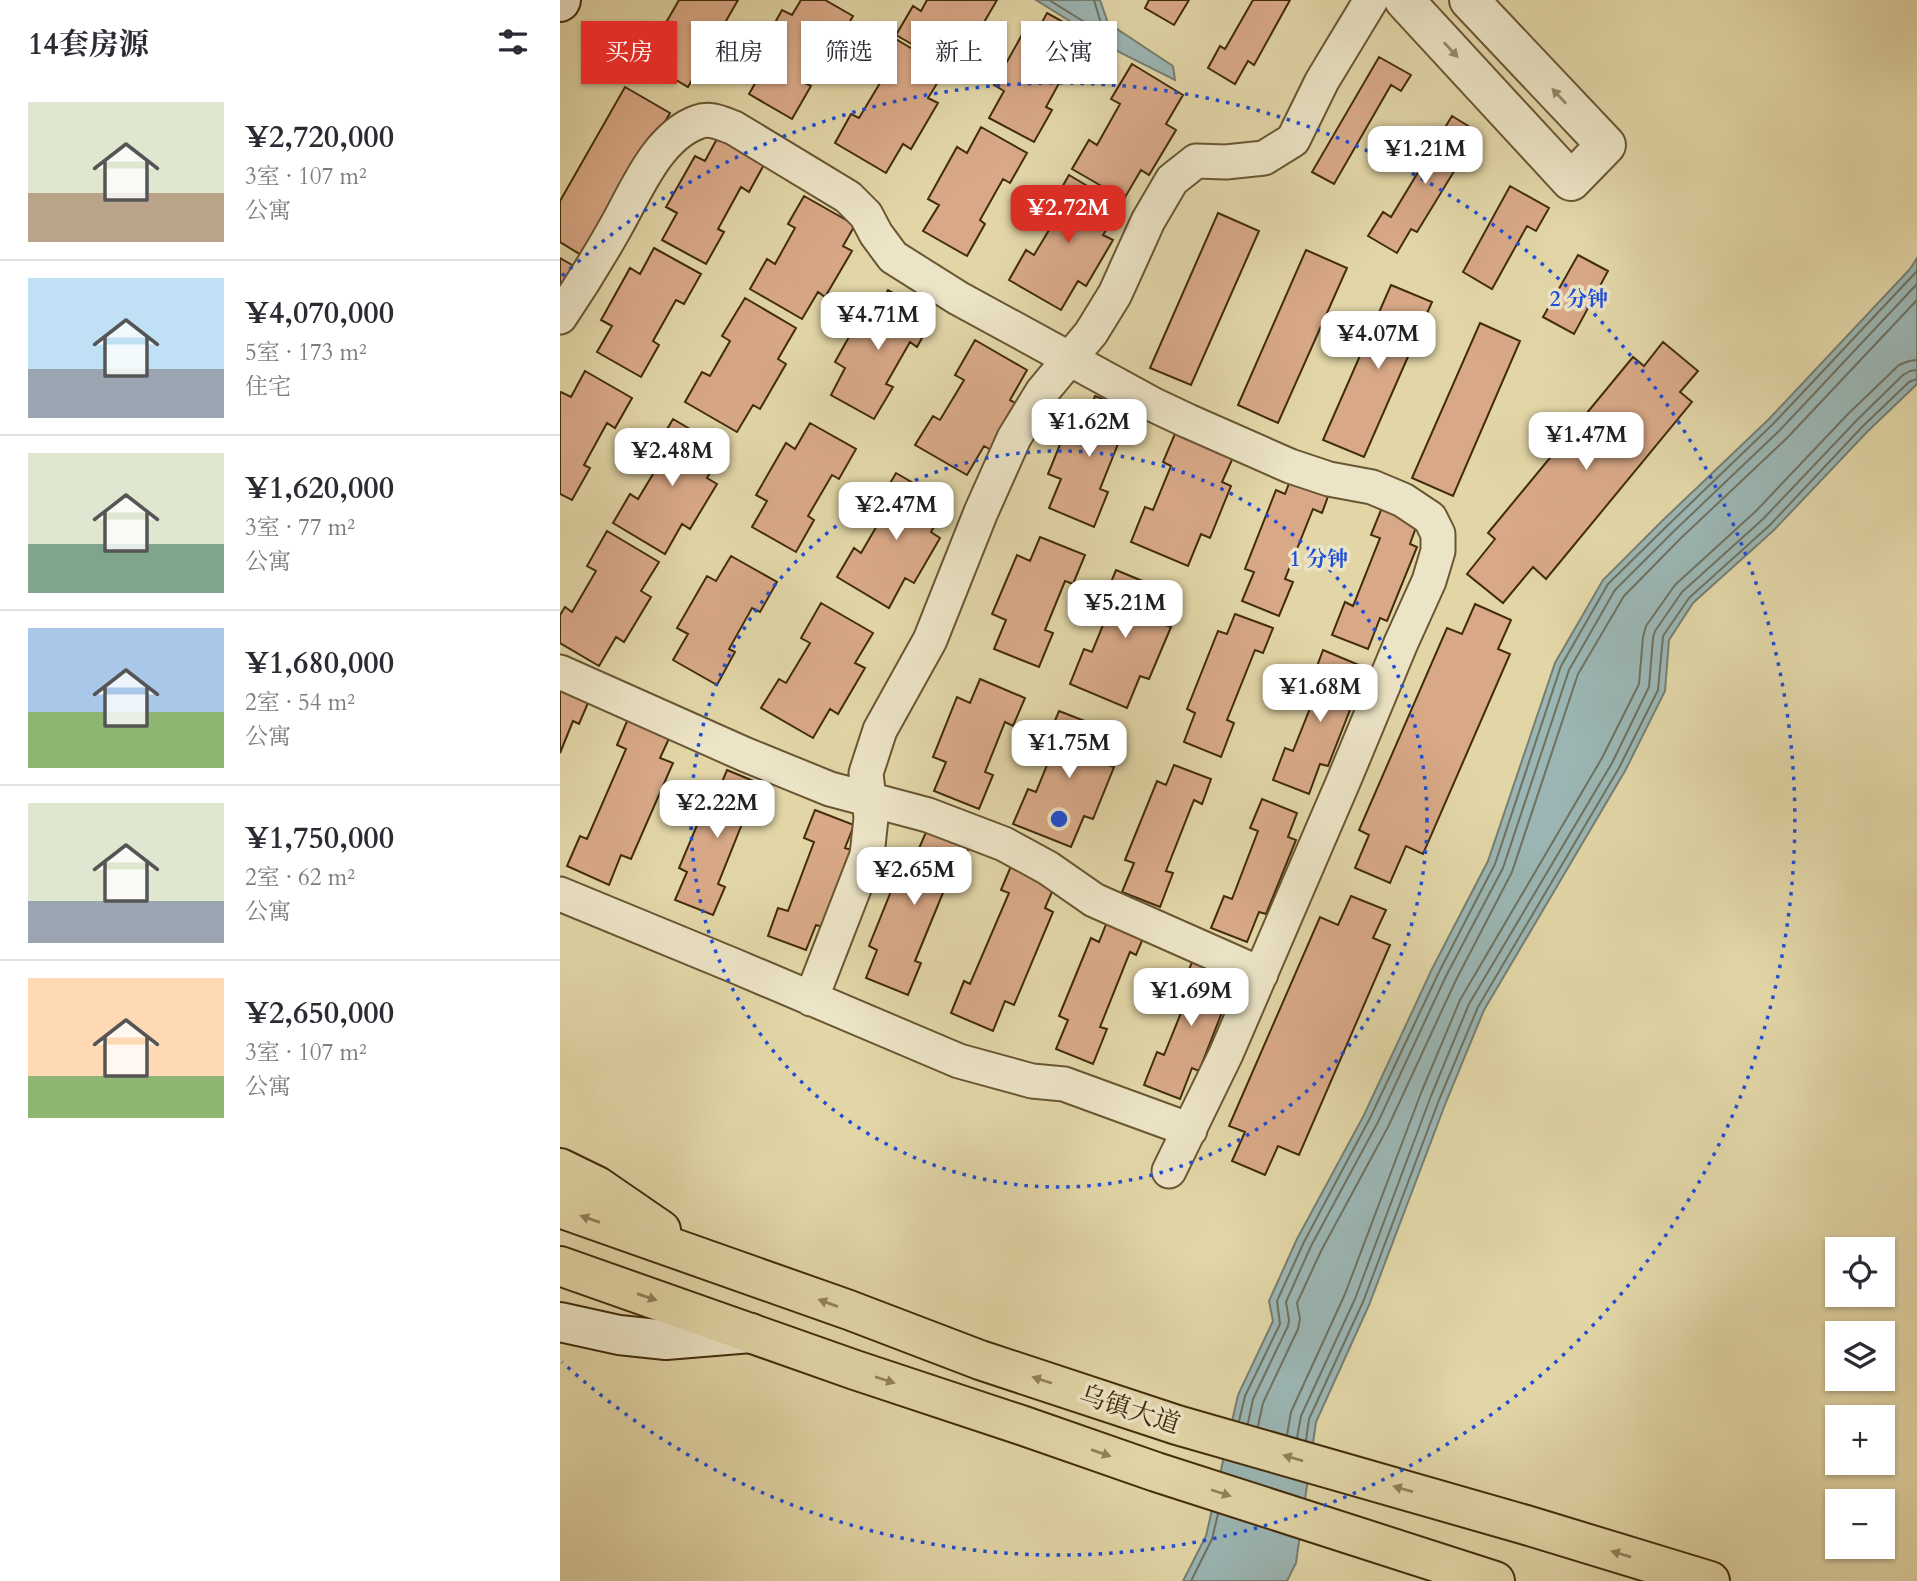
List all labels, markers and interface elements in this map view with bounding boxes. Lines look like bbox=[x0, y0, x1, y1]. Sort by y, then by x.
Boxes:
chip: 买房 bbox=[581, 21, 677, 84]
chip: 租房 bbox=[691, 21, 787, 84]
chip: 筛选 bbox=[801, 21, 897, 84]
chip: 新上 bbox=[911, 21, 1007, 84]
chip: 公寓 bbox=[1021, 21, 1117, 84]
icon: filters bbox=[494, 23, 532, 61]
text: 14套房源 bbox=[28, 24, 149, 65]
one-way arrow bbox=[1442, 41, 1458, 58]
one-way arrow bbox=[1551, 87, 1568, 104]
text: ¥2,720,000 bbox=[245, 117, 394, 158]
pin: ¥1.21M bbox=[1368, 127, 1482, 186]
icon: home bbox=[84, 130, 168, 214]
text: ¥1.21M bbox=[1384, 133, 1466, 164]
text: 3室 · 107 m² bbox=[245, 161, 367, 192]
pin: ¥2.72M bbox=[1011, 186, 1125, 245]
text: ¥2.72M bbox=[1027, 192, 1109, 223]
text: 公寓 bbox=[245, 195, 291, 226]
text: 2 分钟 bbox=[1550, 285, 1608, 314]
pin: ¥4.71M bbox=[821, 292, 935, 352]
text: ¥4,070,000 bbox=[245, 293, 394, 334]
text: ¥4.71M bbox=[837, 299, 919, 330]
icon: home bbox=[84, 306, 168, 390]
pin: ¥4.07M bbox=[1321, 312, 1435, 371]
text: ¥4.07M bbox=[1337, 318, 1419, 349]
text: 5室 · 173 m² bbox=[245, 337, 367, 368]
text: 住宅 bbox=[245, 371, 291, 402]
pin: ¥1.62M bbox=[1032, 400, 1146, 459]
text: ¥1.62M bbox=[1048, 406, 1130, 437]
pin: ¥1.47M bbox=[1529, 412, 1643, 472]
text: ¥1.47M bbox=[1545, 419, 1627, 450]
pin: ¥2.48M bbox=[615, 428, 729, 488]
text: ¥2.48M bbox=[631, 435, 713, 466]
text: ¥1,620,000 bbox=[245, 468, 394, 509]
icon: home bbox=[84, 481, 168, 565]
pin: ¥2.47M bbox=[839, 482, 953, 542]
text: ¥2.47M bbox=[855, 489, 937, 520]
text: 3室 · 77 m² bbox=[245, 512, 355, 543]
text: 1 分钟 bbox=[1290, 545, 1348, 574]
text: 公寓 bbox=[245, 546, 291, 577]
pin: ¥5.21M bbox=[1068, 580, 1182, 640]
text: ¥5.21M bbox=[1084, 587, 1166, 618]
text: ¥1,680,000 bbox=[245, 643, 394, 684]
icon: home bbox=[84, 656, 168, 740]
pin: ¥1.68M bbox=[1263, 664, 1377, 724]
text: ¥1.68M bbox=[1279, 671, 1361, 702]
text: 2室 · 54 m² bbox=[245, 687, 355, 718]
pin: ¥1.75M bbox=[1012, 720, 1126, 780]
text: 公寓 bbox=[245, 721, 291, 752]
text: ¥1.75M bbox=[1028, 727, 1110, 758]
pin: ¥2.22M bbox=[660, 780, 774, 840]
text: ¥2.22M bbox=[676, 787, 758, 818]
centre of rings bbox=[1047, 807, 1071, 831]
text: ¥1,750,000 bbox=[245, 818, 394, 859]
icon: home bbox=[84, 831, 168, 915]
pin: ¥2.65M bbox=[857, 848, 971, 907]
text: ¥2.65M bbox=[873, 854, 955, 885]
text: 2室 · 62 m² bbox=[245, 862, 355, 893]
text: 公寓 bbox=[245, 896, 291, 927]
pin: ¥1.69M bbox=[1134, 968, 1248, 1028]
text: ¥1.69M bbox=[1150, 975, 1232, 1006]
text: ¥2,650,000 bbox=[245, 993, 394, 1034]
icon: home bbox=[84, 1006, 168, 1090]
text: 3室 · 107 m² bbox=[245, 1037, 367, 1068]
text: 公寓 bbox=[245, 1071, 291, 1102]
one-way arrow bbox=[580, 1213, 601, 1224]
map controls bbox=[1825, 1237, 1895, 1559]
button: locate bbox=[1825, 1237, 1895, 1307]
one-way arrow bbox=[637, 1292, 658, 1303]
one-way arrow bbox=[817, 1297, 838, 1308]
button: layers bbox=[1825, 1321, 1895, 1391]
one-way arrow bbox=[875, 1375, 896, 1386]
one-way arrow bbox=[1031, 1375, 1052, 1385]
street label: 乌镇大道 bbox=[1075, 1377, 1185, 1442]
button: + bbox=[1825, 1405, 1895, 1475]
one-way arrow bbox=[1090, 1448, 1111, 1459]
one-way arrow bbox=[1282, 1452, 1304, 1463]
one-way arrow bbox=[1392, 1484, 1413, 1494]
one-way arrow bbox=[1211, 1488, 1232, 1499]
button: − bbox=[1825, 1489, 1895, 1559]
one-way arrow bbox=[1610, 1548, 1631, 1558]

